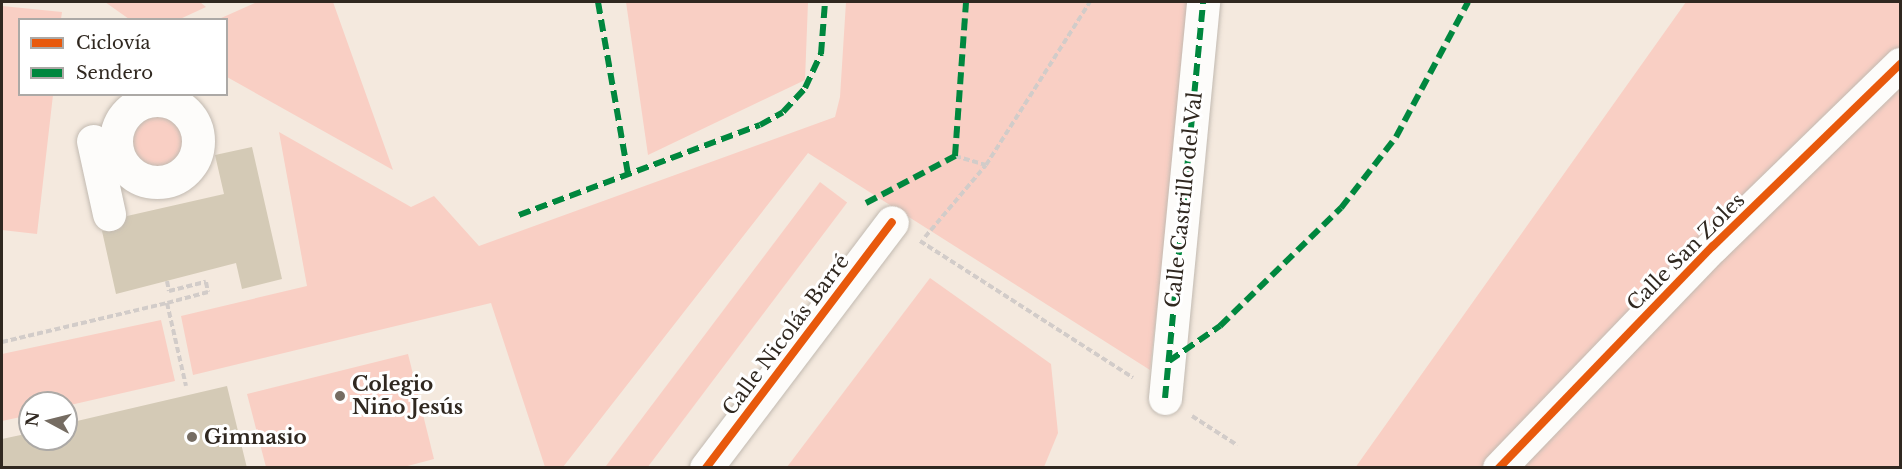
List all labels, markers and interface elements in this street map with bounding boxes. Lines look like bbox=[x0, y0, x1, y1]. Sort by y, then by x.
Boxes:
legend bbox=[18, 18, 228, 96]
text: Ciclovía bbox=[76, 32, 151, 54]
text: Sendero bbox=[76, 62, 153, 84]
street label: Calle Castrillo del Val bbox=[1161, 90, 1207, 310]
street label: Calle San Zoles bbox=[1622, 188, 1750, 316]
street label: Calle Nicolás Barré bbox=[718, 250, 854, 420]
place label: Colegio Niño Jesús bbox=[352, 372, 463, 419]
marker: Colegio Niño Jesús bbox=[333, 389, 347, 403]
north arrow bbox=[18, 391, 78, 451]
text: N bbox=[21, 410, 43, 428]
place label: Gimnasio bbox=[204, 425, 307, 449]
marker: Gimnasio bbox=[185, 430, 199, 444]

